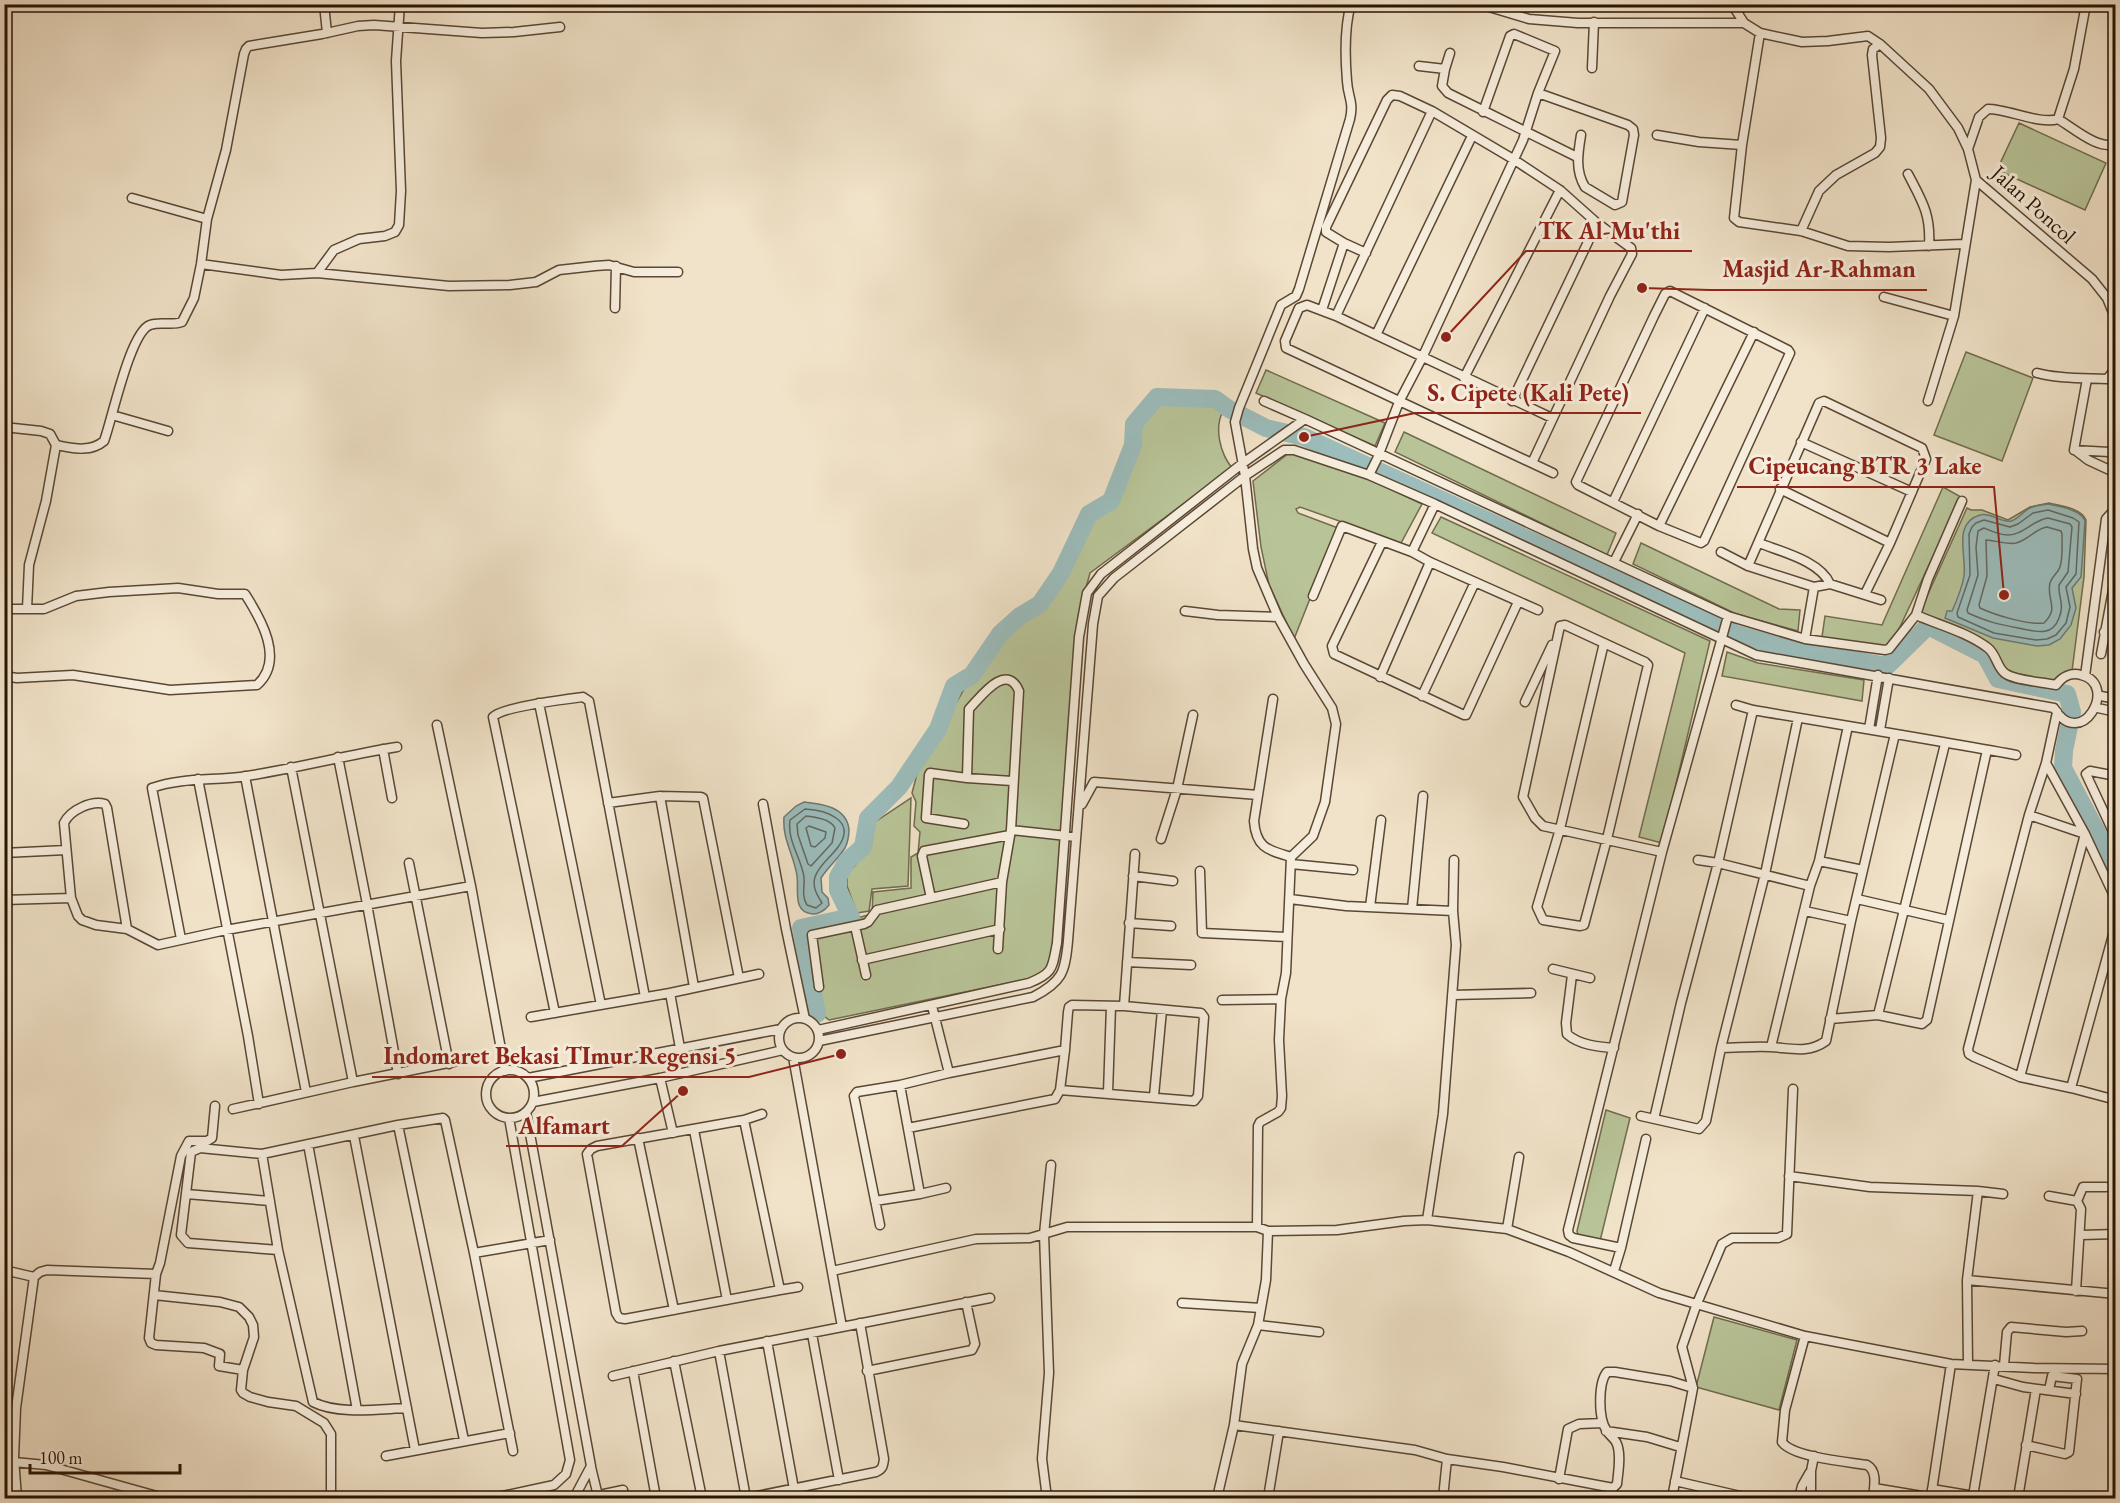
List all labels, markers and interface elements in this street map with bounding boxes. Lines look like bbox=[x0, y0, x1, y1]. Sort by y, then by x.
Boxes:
street label: Jalan Poncol bbox=[1984, 157, 2082, 250]
callout: TK Al-Mu'thi bbox=[1526, 209, 1692, 251]
text: TK Al-Mu'thi bbox=[1538, 215, 1680, 246]
callout: Masjid Ar-Rahman bbox=[1710, 248, 1927, 290]
text: Masjid Ar-Rahman bbox=[1722, 253, 1916, 285]
callout: S. Cipete (Kali Pete) bbox=[1415, 371, 1641, 413]
text: S. Cipete (Kali Pete) bbox=[1427, 377, 1629, 408]
callout: Cipeucang BTR 3 Lake bbox=[1737, 445, 1994, 487]
text: Cipeucang BTR 3 Lake bbox=[1749, 450, 1981, 482]
callout: Indomaret Bekasi TImur Regensi 5 bbox=[372, 1035, 749, 1077]
text: Indomaret Bekasi TImur Regensi 5 bbox=[384, 1040, 736, 1072]
callout: Alfamart bbox=[506, 1104, 622, 1146]
text: Alfamart bbox=[517, 1110, 610, 1141]
scale bar bbox=[30, 1437, 180, 1475]
text: 100 m bbox=[39, 1446, 83, 1469]

